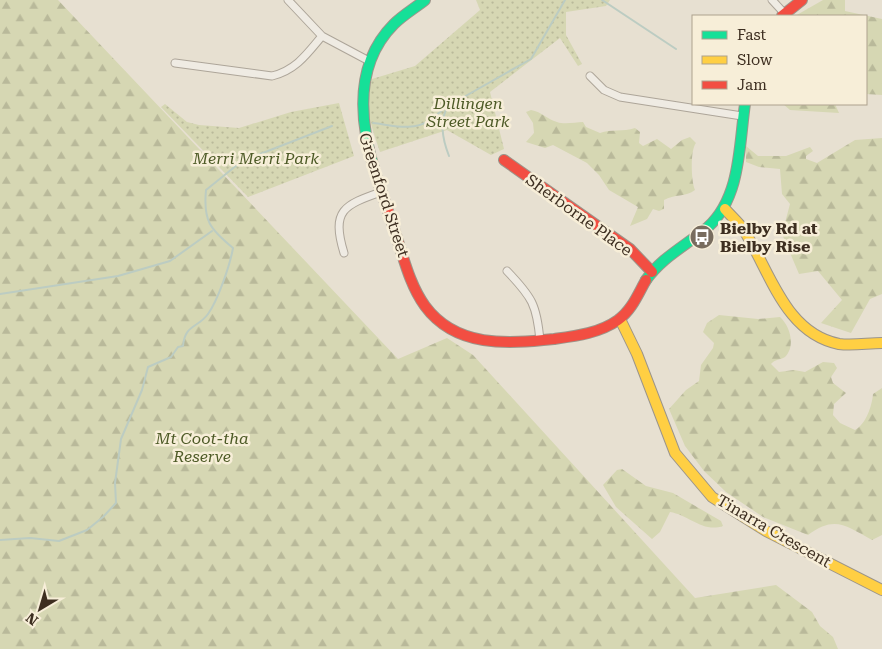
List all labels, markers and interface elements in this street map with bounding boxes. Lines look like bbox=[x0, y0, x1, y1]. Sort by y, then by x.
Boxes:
legend bbox=[692, 15, 867, 105]
text: Fast bbox=[737, 26, 767, 44]
text: Slow bbox=[737, 51, 773, 69]
text: Jam bbox=[737, 76, 767, 94]
park label: Dillingen Street Park bbox=[426, 94, 510, 131]
street label: Greenford Street bbox=[355, 130, 413, 260]
park label: Merri Merri Park bbox=[192, 149, 319, 168]
street label: Sherborne Place bbox=[522, 170, 636, 260]
place label: Bielby Rd at Bielby Rise bbox=[720, 219, 818, 256]
bus stop icon: Bielby Rd at Bielby Rise bbox=[689, 224, 715, 250]
park label: Mt Coot-tha Reserve bbox=[154, 429, 249, 466]
street label: Tinarra Crescent bbox=[713, 491, 835, 571]
north arrow bbox=[15, 584, 65, 634]
text: N bbox=[23, 609, 41, 629]

